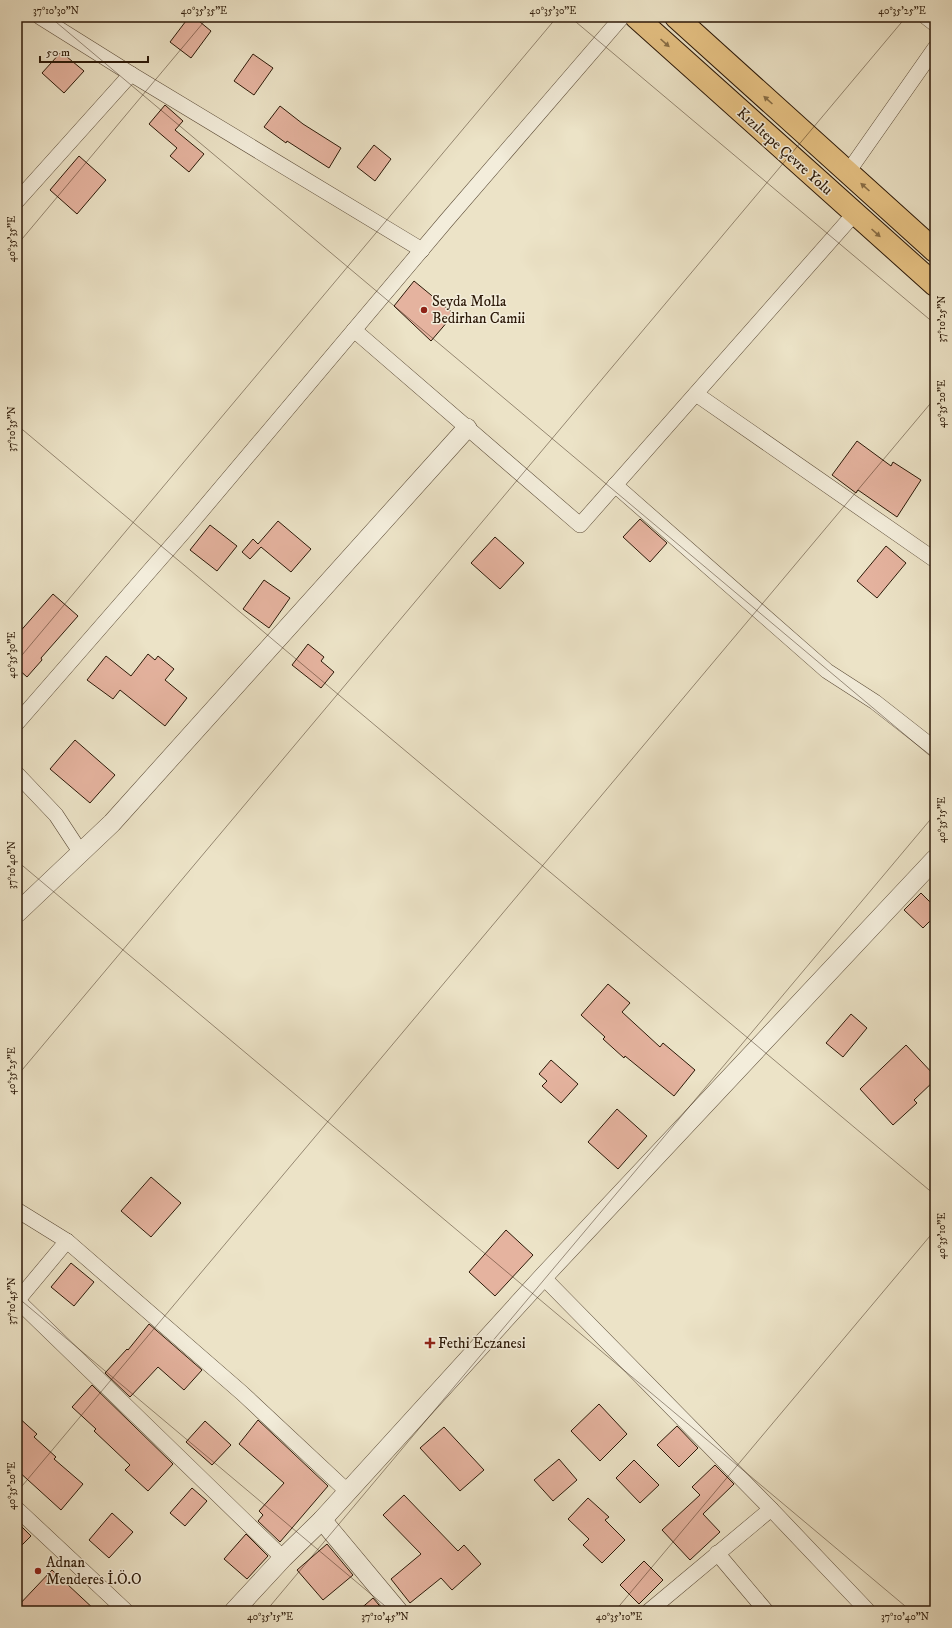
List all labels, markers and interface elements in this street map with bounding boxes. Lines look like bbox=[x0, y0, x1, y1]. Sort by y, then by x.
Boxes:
text: 37°10'30"N bbox=[33, 5, 79, 17]
text: 40°35'35"E bbox=[181, 5, 227, 17]
text: 40°35'30"E bbox=[530, 5, 576, 17]
text: 40°35'25"E bbox=[878, 5, 926, 17]
scale bar bbox=[40, 38, 148, 64]
one-way arrow bbox=[660, 38, 670, 48]
text: 50 m bbox=[46, 45, 70, 60]
one-way arrow bbox=[763, 95, 773, 104]
street label: Kızıltepe Çevre Yolu bbox=[733, 103, 837, 199]
one-way arrow bbox=[860, 182, 870, 191]
text: 40°35'35"E bbox=[6, 216, 18, 262]
one-way arrow bbox=[871, 228, 882, 237]
place label: Seyda Molla Bedirhan Camii bbox=[432, 292, 525, 328]
text: 37°10'25"N bbox=[936, 296, 948, 342]
marker: Seyda Molla Bedirhan Camii bbox=[419, 305, 429, 315]
text: 40°35'20"E bbox=[936, 380, 948, 428]
text: 37°10'35"N bbox=[6, 406, 18, 452]
text: 40°35'30"E bbox=[6, 632, 18, 678]
text: 40°35'15"E bbox=[936, 797, 948, 843]
text: 37°10'40"N bbox=[6, 841, 18, 889]
text: 40°35'25"E bbox=[6, 1047, 18, 1095]
text: 40°35'10"E bbox=[936, 1213, 948, 1259]
text: 37°10'45"N bbox=[6, 1277, 18, 1325]
place label: Fethi Eczanesi bbox=[438, 1334, 526, 1353]
marker: Fethi Eczanesi bbox=[425, 1338, 435, 1348]
text: 40°35'20"E bbox=[6, 1462, 18, 1510]
place label: Adnan Menderes İ.Ö.O bbox=[46, 1553, 142, 1589]
marker: Adnan Menderes İ.Ö.O bbox=[33, 1566, 43, 1576]
text: 40°35'15"E bbox=[247, 1611, 293, 1623]
text: 37°10'45"N bbox=[361, 1611, 409, 1623]
text: 40°35'10"E bbox=[596, 1611, 642, 1623]
text: 37°10'40"N bbox=[881, 1611, 929, 1623]

